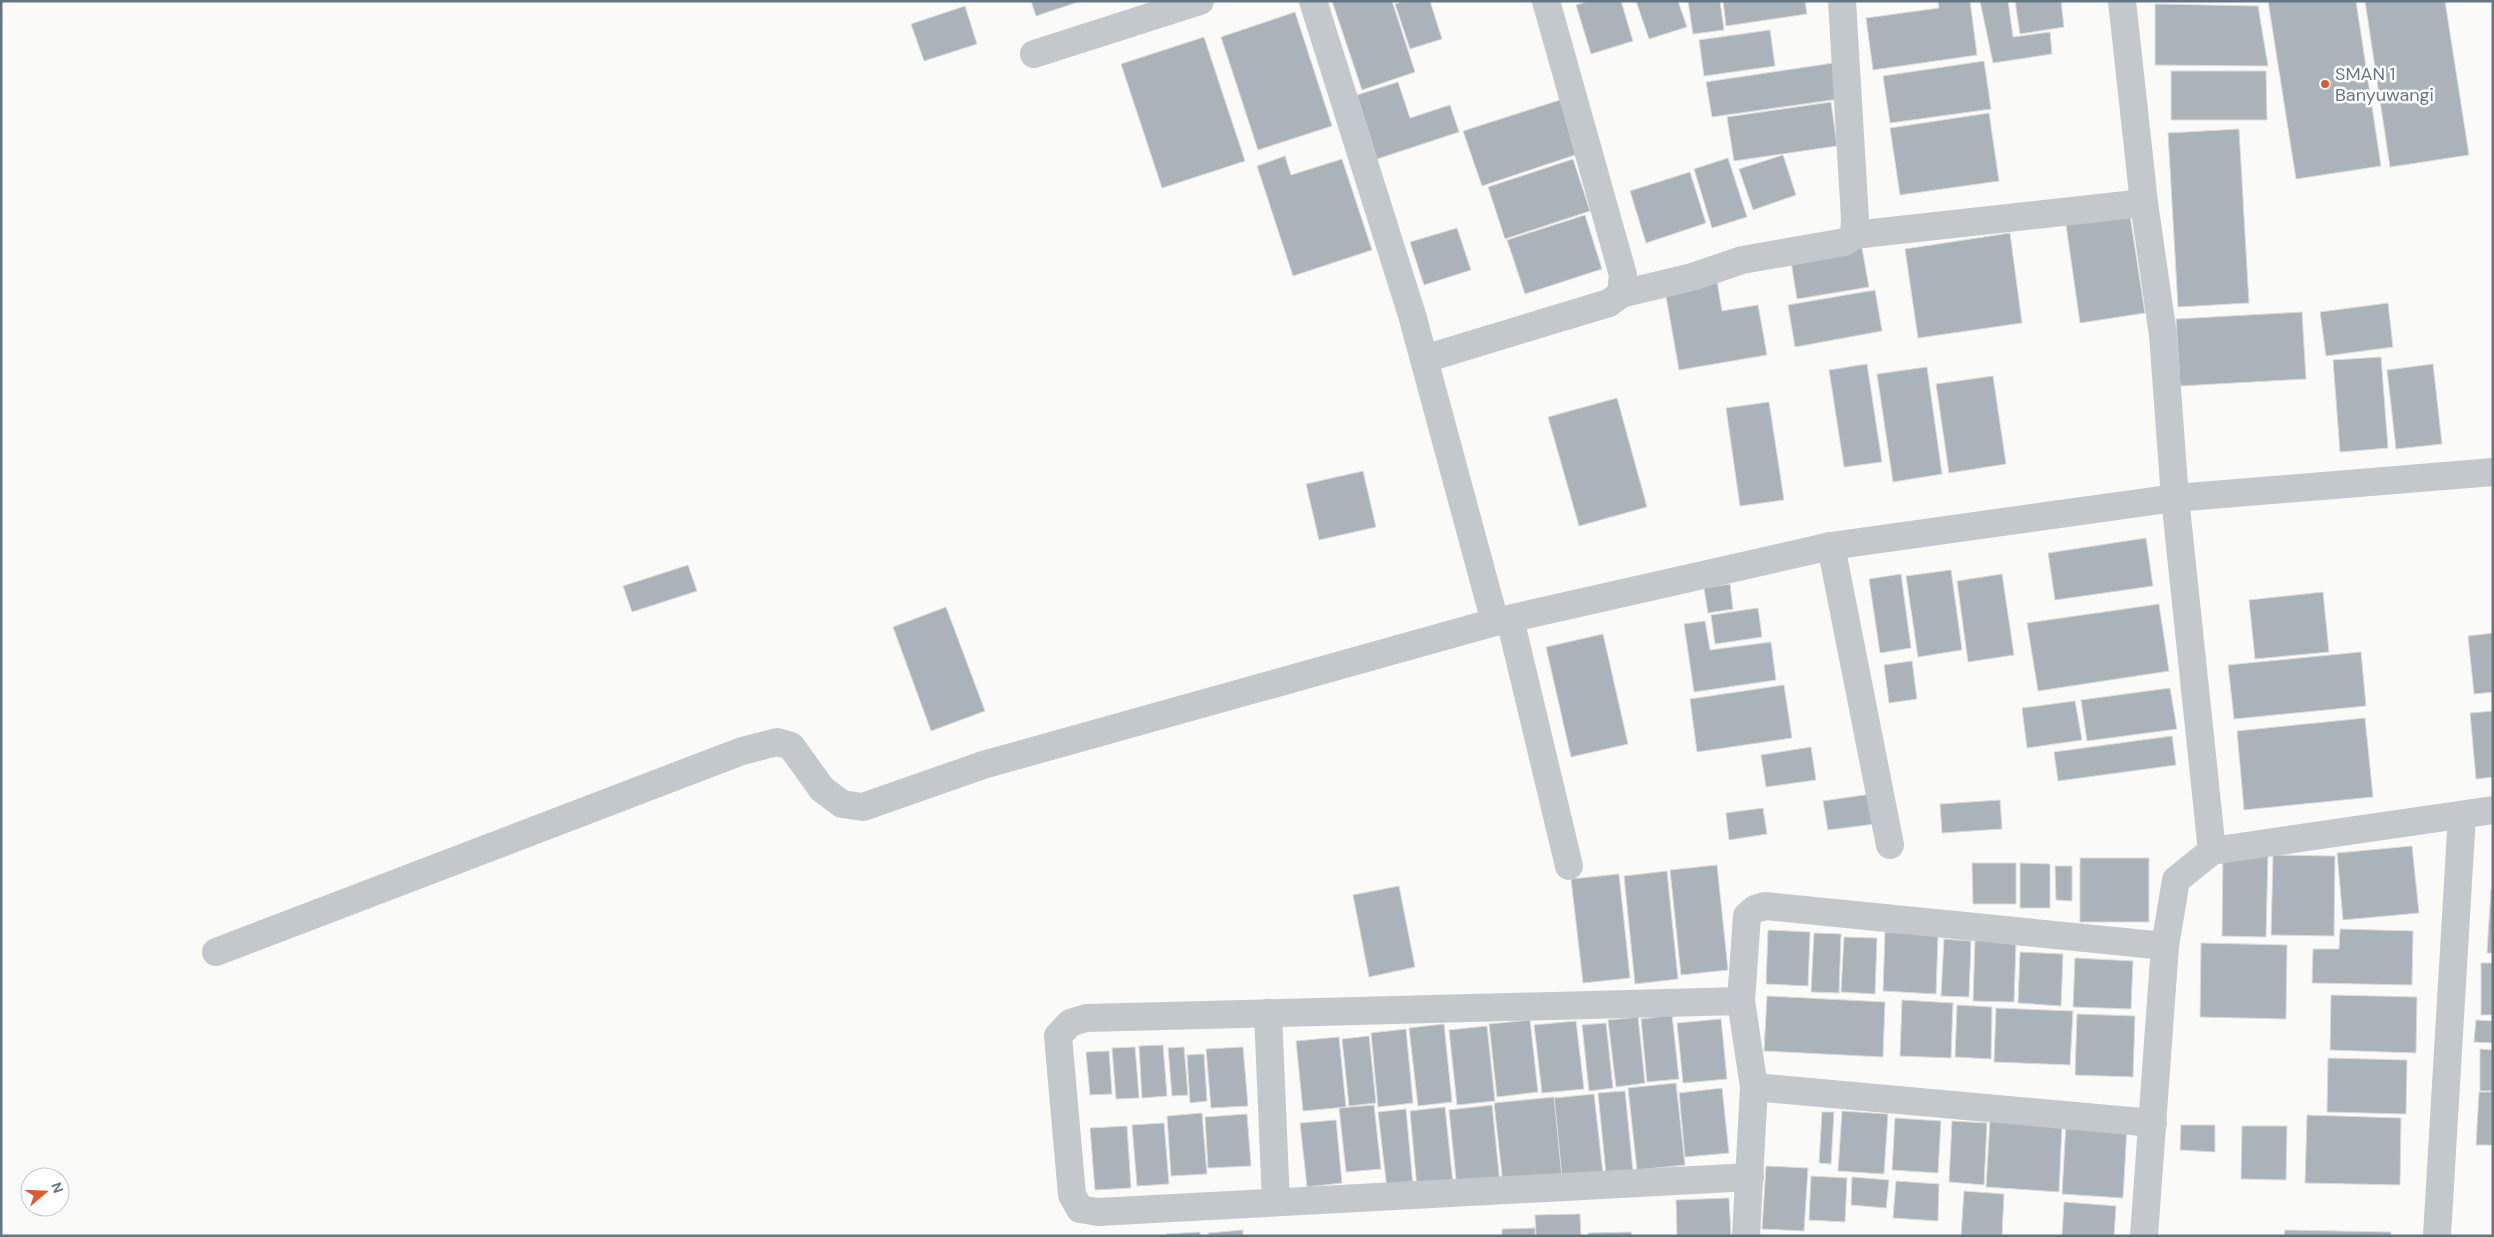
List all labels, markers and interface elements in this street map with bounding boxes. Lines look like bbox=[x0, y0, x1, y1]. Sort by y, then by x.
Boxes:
place label: SMAN 1 Banyuwangi bbox=[2335, 62, 2434, 107]
marker: SMAN 1 Banyuwangi bbox=[2319, 78, 2331, 90]
north arrow bbox=[20, 1167, 70, 1217]
text: N bbox=[47, 1180, 67, 1196]

